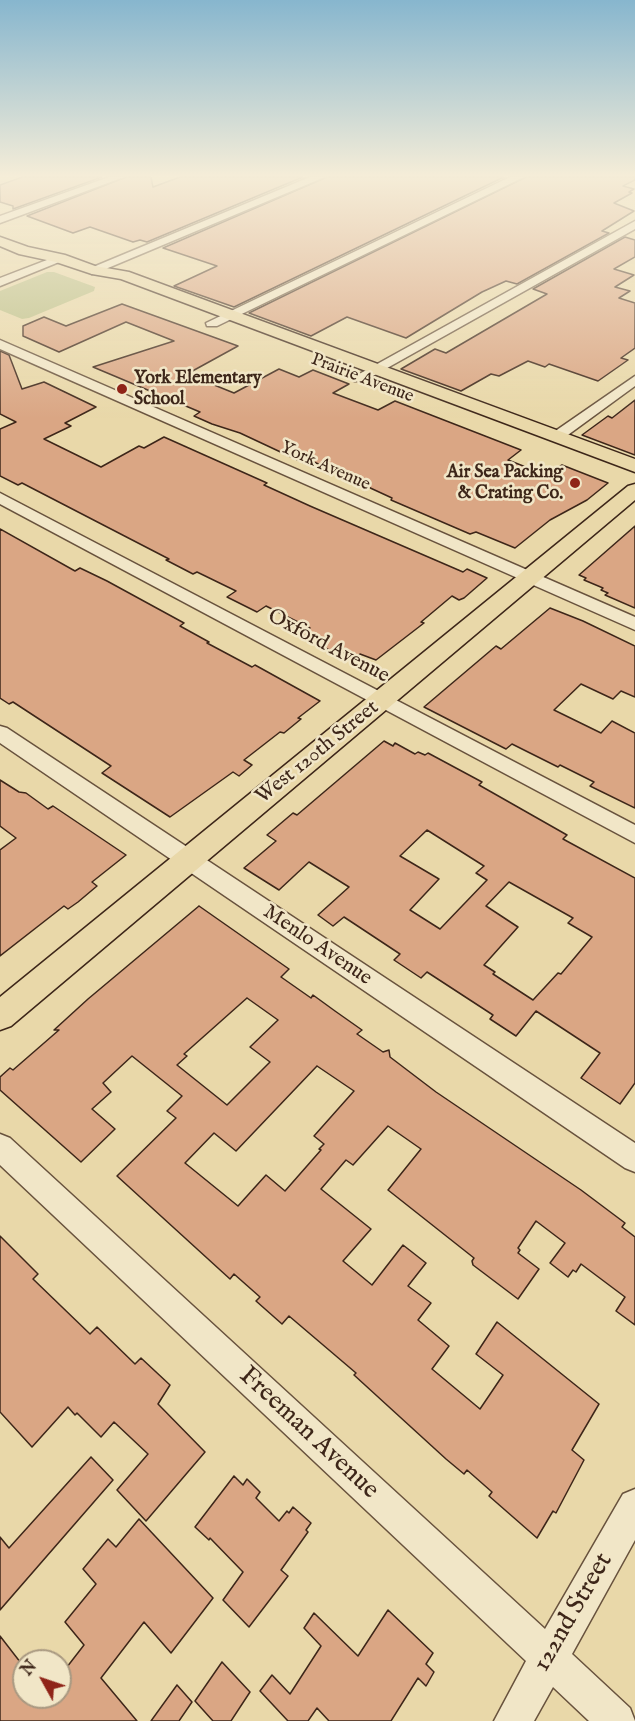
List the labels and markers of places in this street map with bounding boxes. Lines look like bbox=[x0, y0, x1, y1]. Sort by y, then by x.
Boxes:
place label: York Elementary School bbox=[134, 368, 262, 410]
marker: York Elementary School bbox=[115, 382, 129, 396]
place label: Air Sea Packing & Crating Co. bbox=[447, 462, 563, 504]
marker: Air Sea Packing & Crating Co. bbox=[568, 476, 582, 490]

